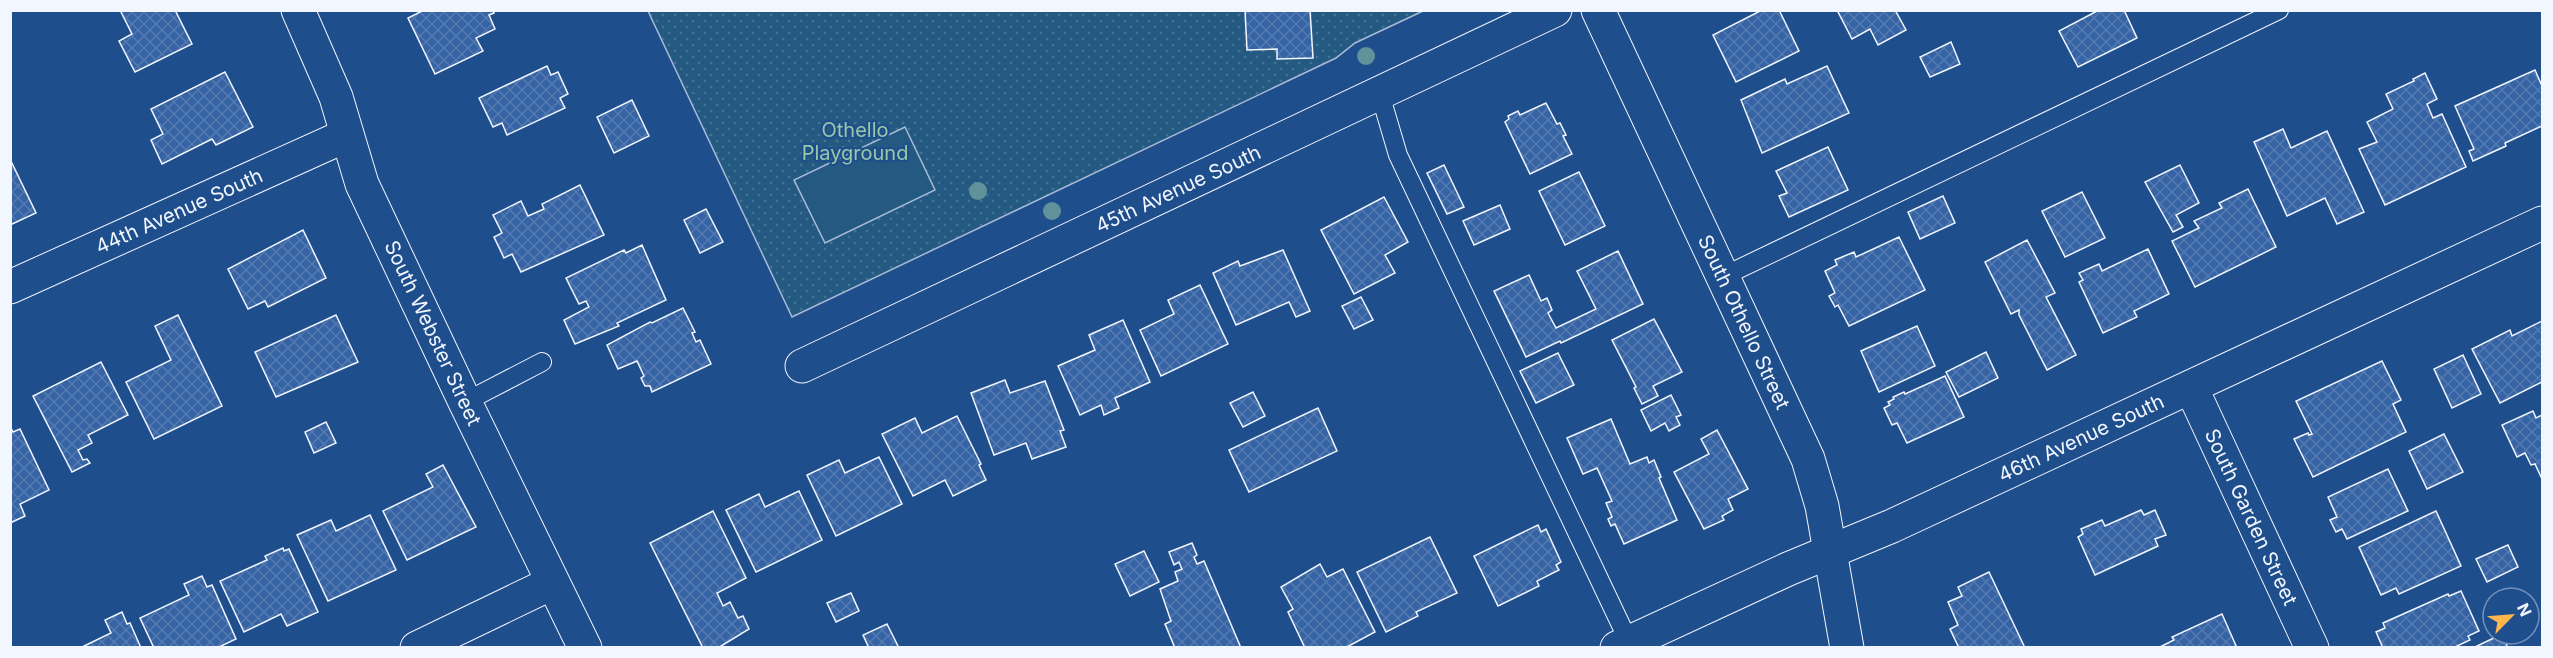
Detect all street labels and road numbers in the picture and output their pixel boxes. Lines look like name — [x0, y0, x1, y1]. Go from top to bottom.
street label: 45th Avenue South — [1091, 140, 1265, 238]
street label: 44th Avenue South — [92, 163, 266, 259]
street label: South Othello Street — [1693, 231, 1795, 413]
street label: South Webster Street — [380, 237, 487, 430]
street label: 46th Avenue South — [1994, 389, 2168, 487]
street label: South Garden Street — [2200, 425, 2303, 609]

